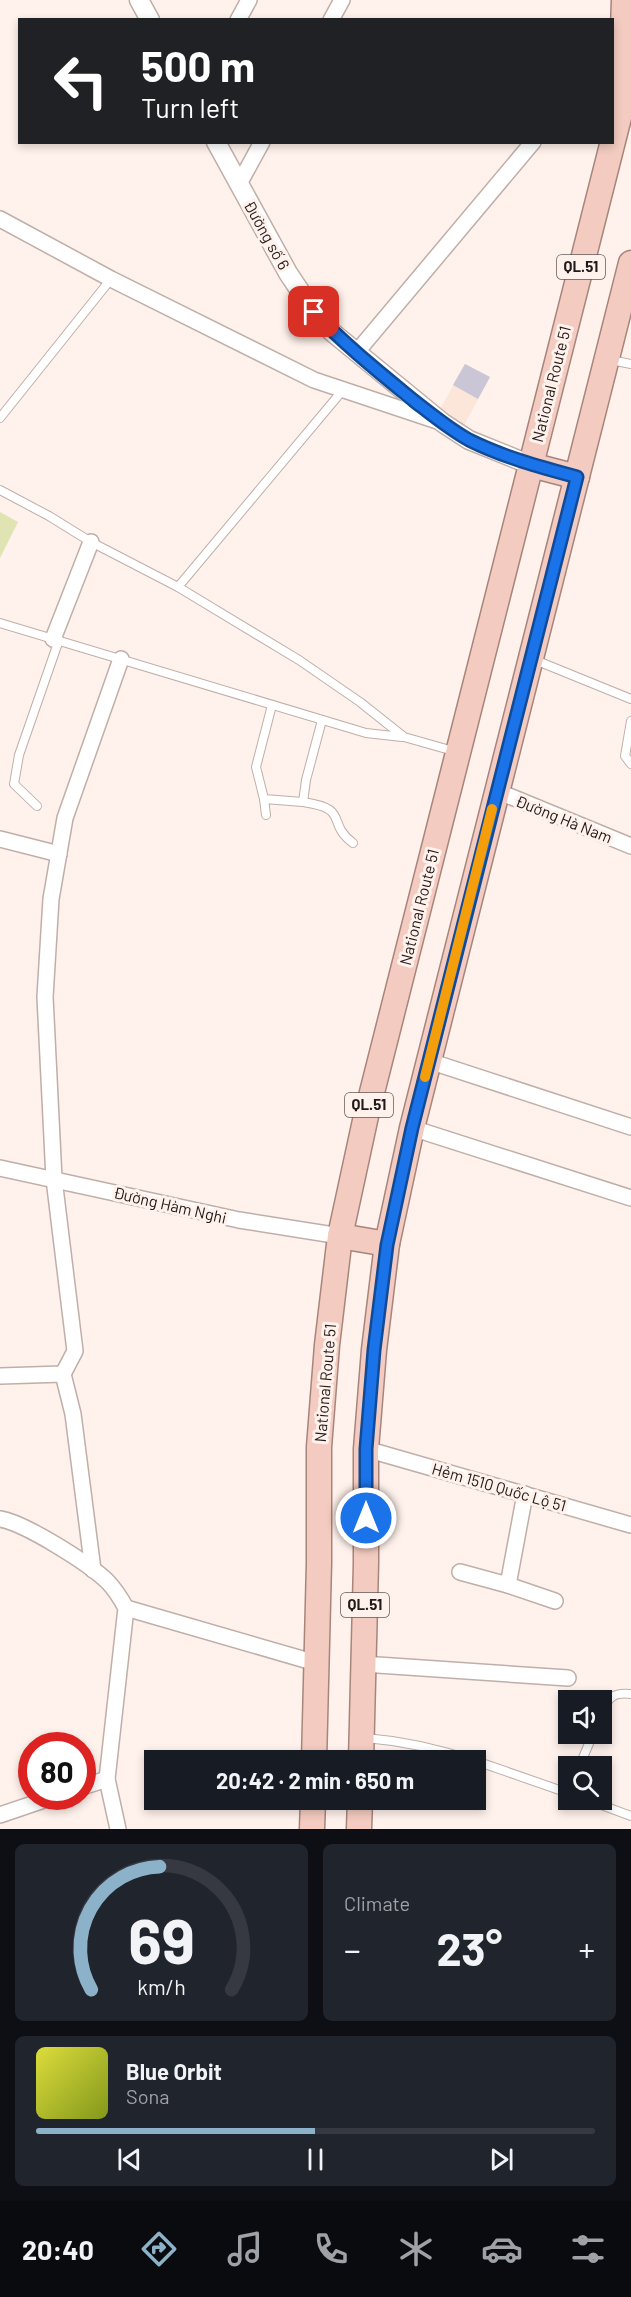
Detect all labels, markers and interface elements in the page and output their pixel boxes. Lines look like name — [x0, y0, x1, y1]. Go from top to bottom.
text: 500 m — [141, 40, 255, 90]
icon: left — [42, 42, 120, 120]
text: Turn left — [141, 91, 239, 123]
street label: Đường số 6 — [241, 197, 294, 273]
road number: QL.51 — [557, 255, 605, 279]
pin — [288, 286, 339, 337]
icon: arrive — [297, 295, 330, 328]
street label: National Route 51 — [527, 324, 574, 444]
street label: Đường Hà Nam — [513, 791, 615, 847]
street label: National Route 51 — [395, 847, 442, 967]
road number: QL.51 — [345, 1093, 393, 1117]
street label: Đường Hàm Nghi — [112, 1182, 228, 1227]
street label: National Route 51 — [310, 1323, 339, 1443]
street label: Hẻm 1510 Quốc Lộ 51 — [430, 1458, 568, 1515]
position arrow — [334, 1486, 398, 1550]
road number: QL.51 — [341, 1593, 389, 1617]
map controls — [558, 1690, 612, 1810]
button: sound — [558, 1690, 612, 1744]
speed limit sign: 80 — [18, 1732, 96, 1810]
button: search — [558, 1756, 612, 1810]
text: 20:42 · 2 min · 650 m — [216, 1767, 414, 1793]
text: Climate — [344, 1891, 410, 1915]
text: 69 — [128, 1902, 195, 1976]
text: 23° — [437, 1921, 502, 1975]
text: − — [344, 1929, 361, 1969]
text: + — [578, 1929, 595, 1969]
text: km/h — [137, 1974, 186, 1999]
text: Blue Orbit — [126, 2058, 222, 2084]
text: Sona — [126, 2084, 170, 2108]
icon: previous — [113, 2143, 146, 2176]
icon: pause — [299, 2143, 332, 2176]
icon: next — [485, 2143, 518, 2176]
icon: directions — [138, 2228, 180, 2270]
icon: music — [224, 2228, 266, 2270]
icon: phone — [310, 2228, 352, 2270]
icon: climate — [395, 2228, 437, 2270]
icon: car — [481, 2228, 523, 2270]
icon: filters — [567, 2228, 609, 2270]
text: 20:40 — [22, 2233, 94, 2265]

